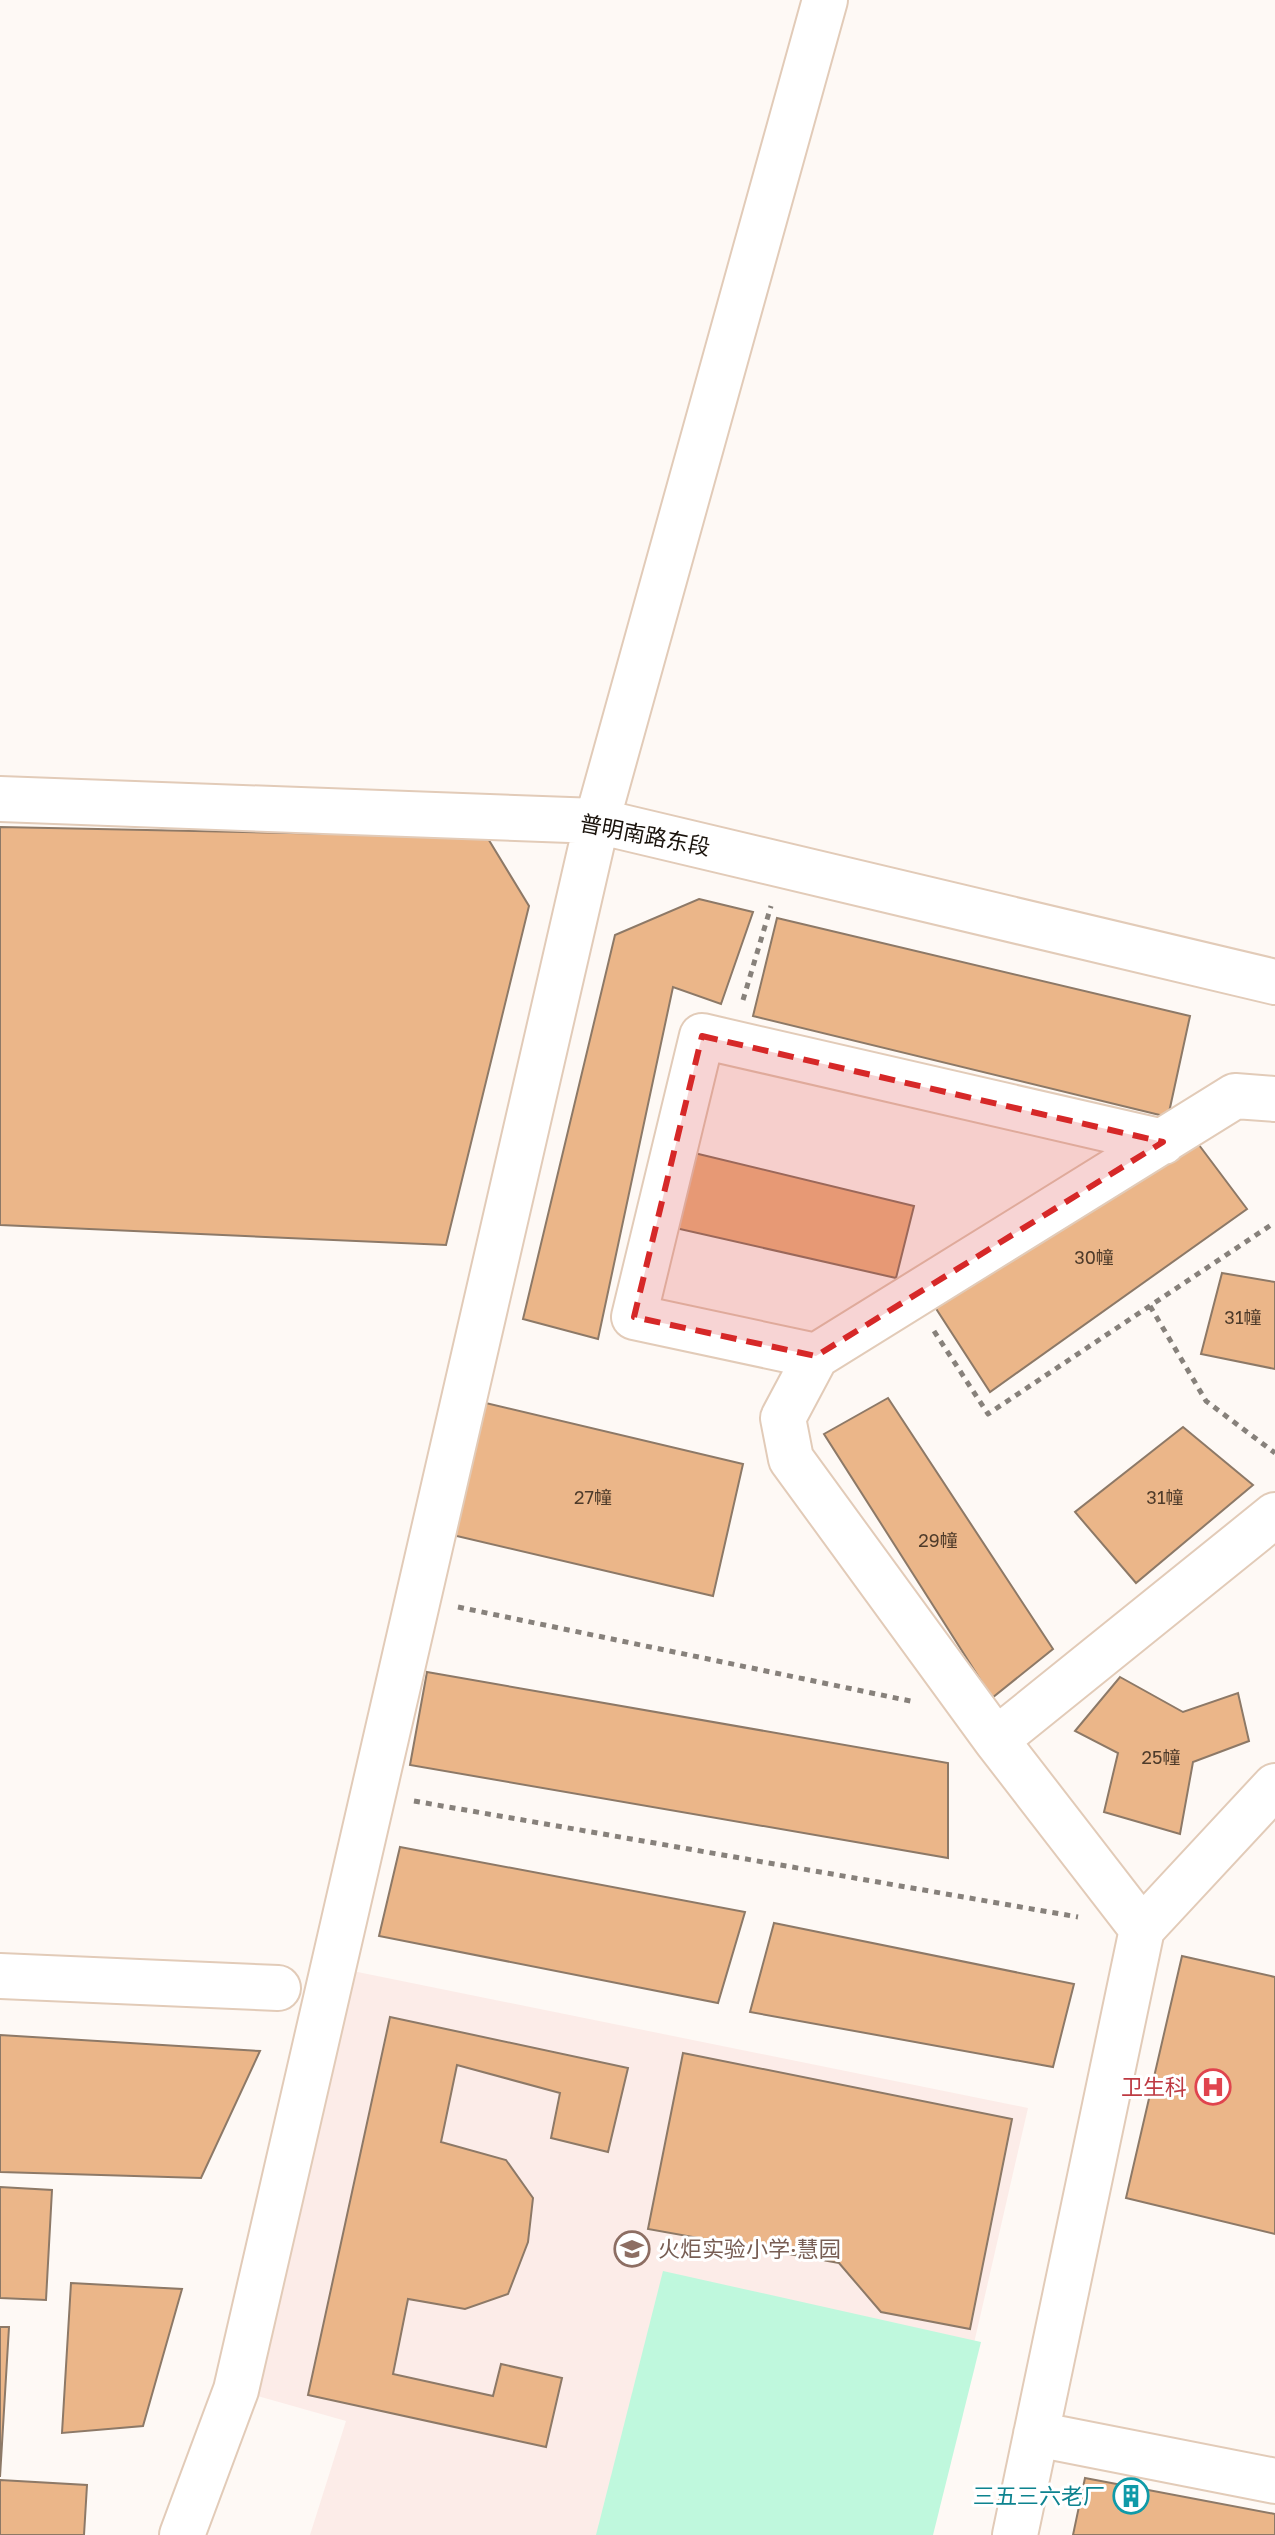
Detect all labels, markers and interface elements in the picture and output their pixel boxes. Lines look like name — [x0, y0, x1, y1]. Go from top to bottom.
street label: 普明南路东段 — [578, 809, 712, 860]
house number: 30幢 — [1074, 1246, 1114, 1268]
house number: 31幢 — [1224, 1306, 1262, 1328]
house number: 27幢 — [574, 1486, 612, 1508]
house number: 31幢 — [1146, 1486, 1184, 1508]
house number: 29幢 — [918, 1529, 958, 1551]
house number: 25幢 — [1142, 1746, 1180, 1768]
hospital icon: 卫生科 — [1194, 2068, 1232, 2106]
place label: 卫生科 — [1121, 2073, 1187, 2100]
school or university icon: 火炬实验小学·慧园 — [613, 2230, 651, 2268]
place label: 火炬实验小学·慧园 — [658, 2235, 841, 2262]
building icon: 三五三六老厂 — [1112, 2477, 1150, 2515]
place label: 三五三六老厂 — [973, 2482, 1105, 2509]

